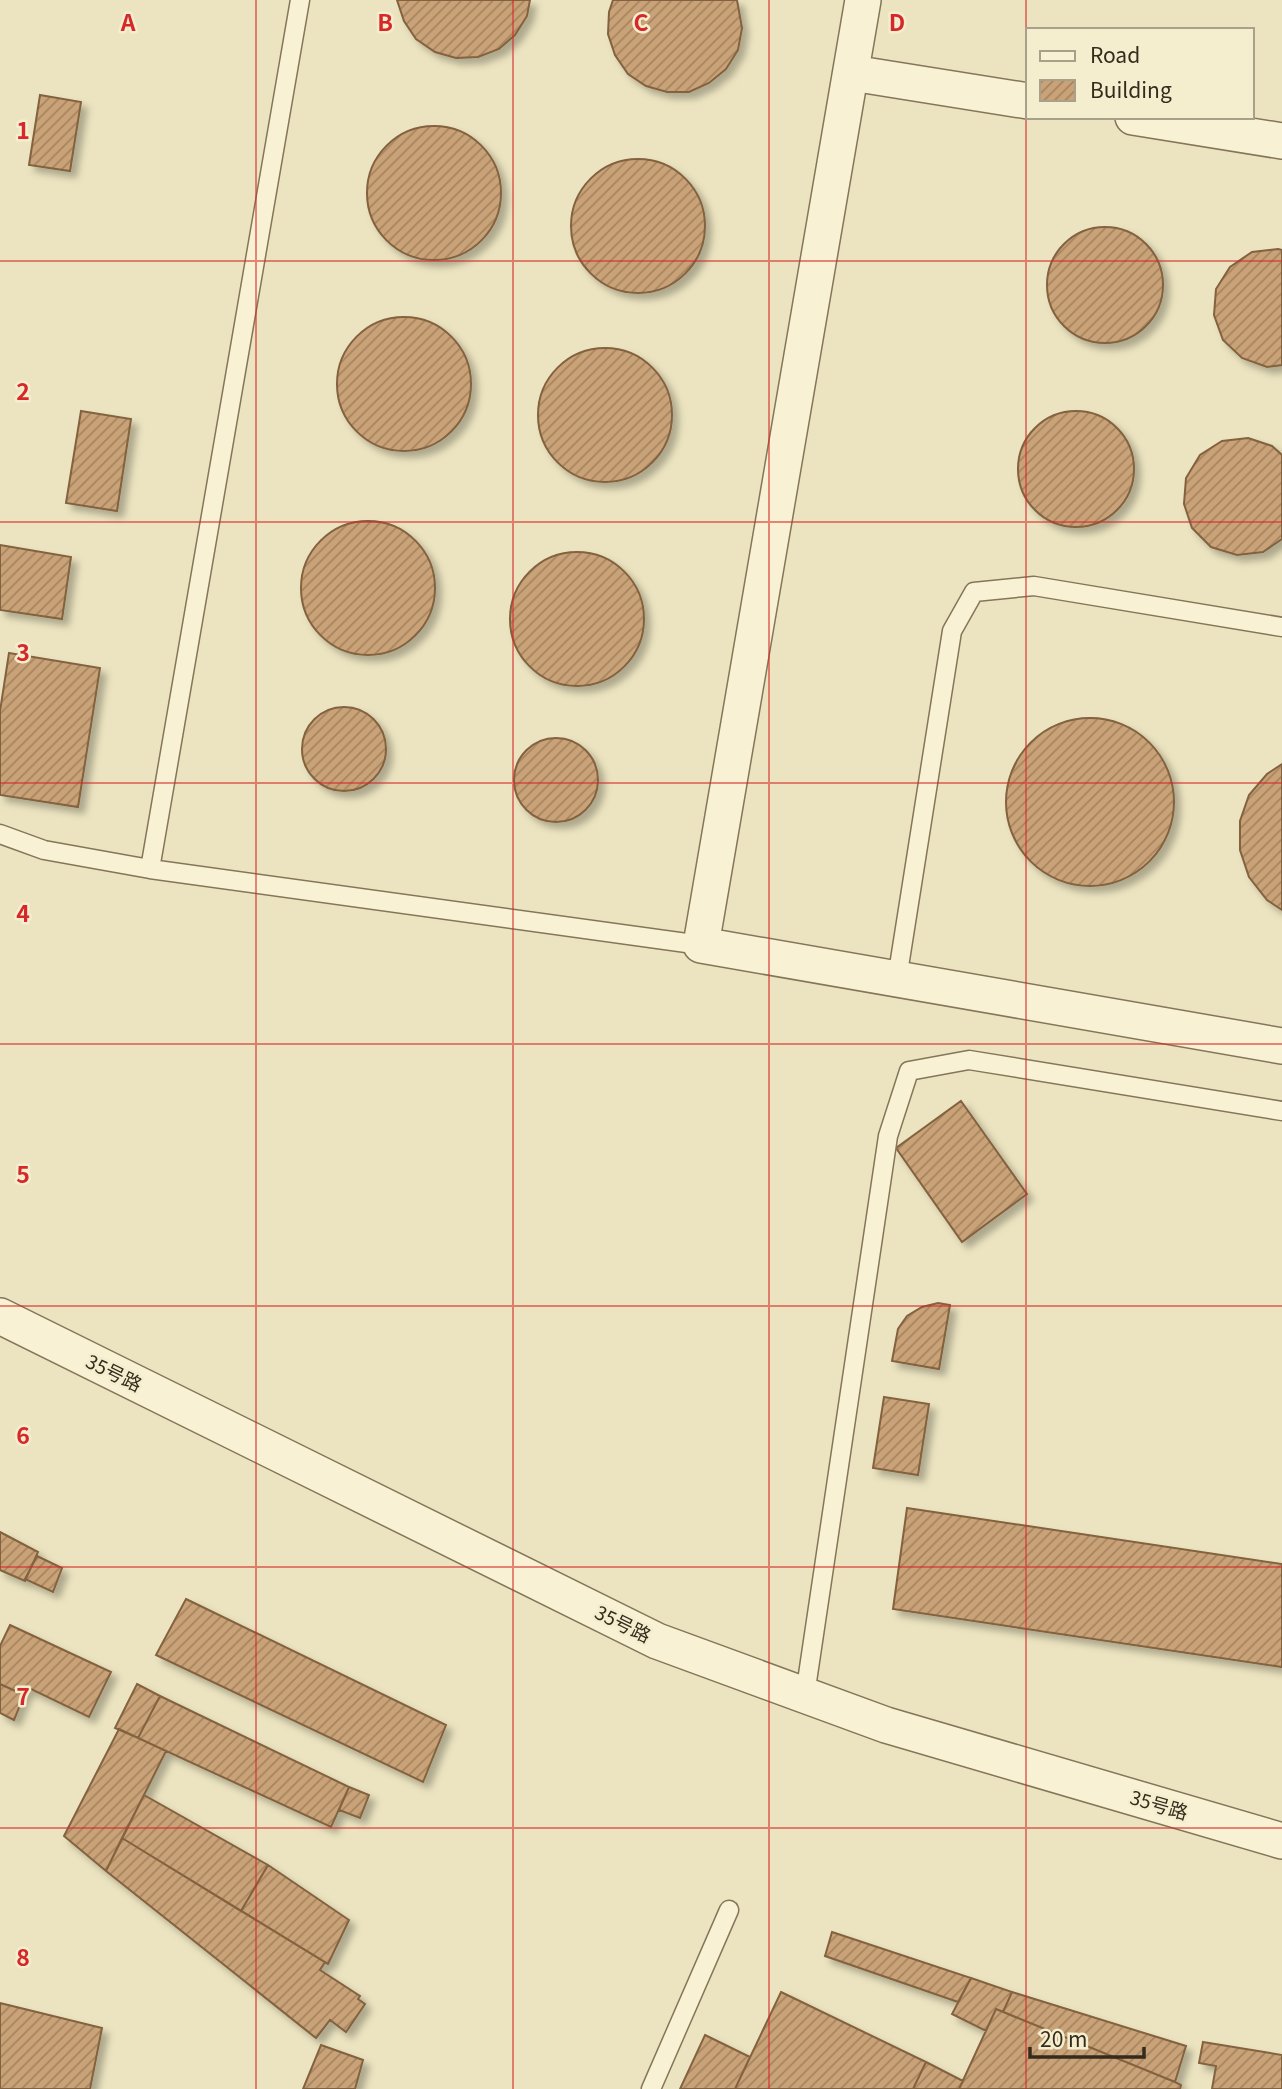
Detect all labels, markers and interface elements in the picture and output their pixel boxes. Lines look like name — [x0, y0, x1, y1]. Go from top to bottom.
text: A — [120, 4, 136, 38]
text: B — [377, 4, 393, 38]
text: C — [633, 4, 649, 38]
text: D — [889, 4, 905, 38]
legend — [1026, 28, 1254, 119]
text: Road — [1090, 39, 1140, 69]
text: Building — [1090, 74, 1172, 104]
text: 1 — [16, 112, 30, 146]
text: 2 — [16, 373, 30, 407]
text: 3 — [16, 634, 30, 668]
text: 4 — [16, 895, 30, 929]
text: 5 — [16, 1156, 30, 1190]
street label: 35号路 — [82, 1347, 147, 1397]
text: 6 — [16, 1417, 30, 1451]
street label: 35号路 — [591, 1598, 656, 1648]
text: 7 — [16, 1678, 30, 1712]
street label: 35号路 — [1127, 1782, 1192, 1825]
text: 8 — [16, 1939, 30, 1973]
scale bar — [1030, 2016, 1144, 2060]
text: 20 m — [1040, 2023, 1087, 2053]

